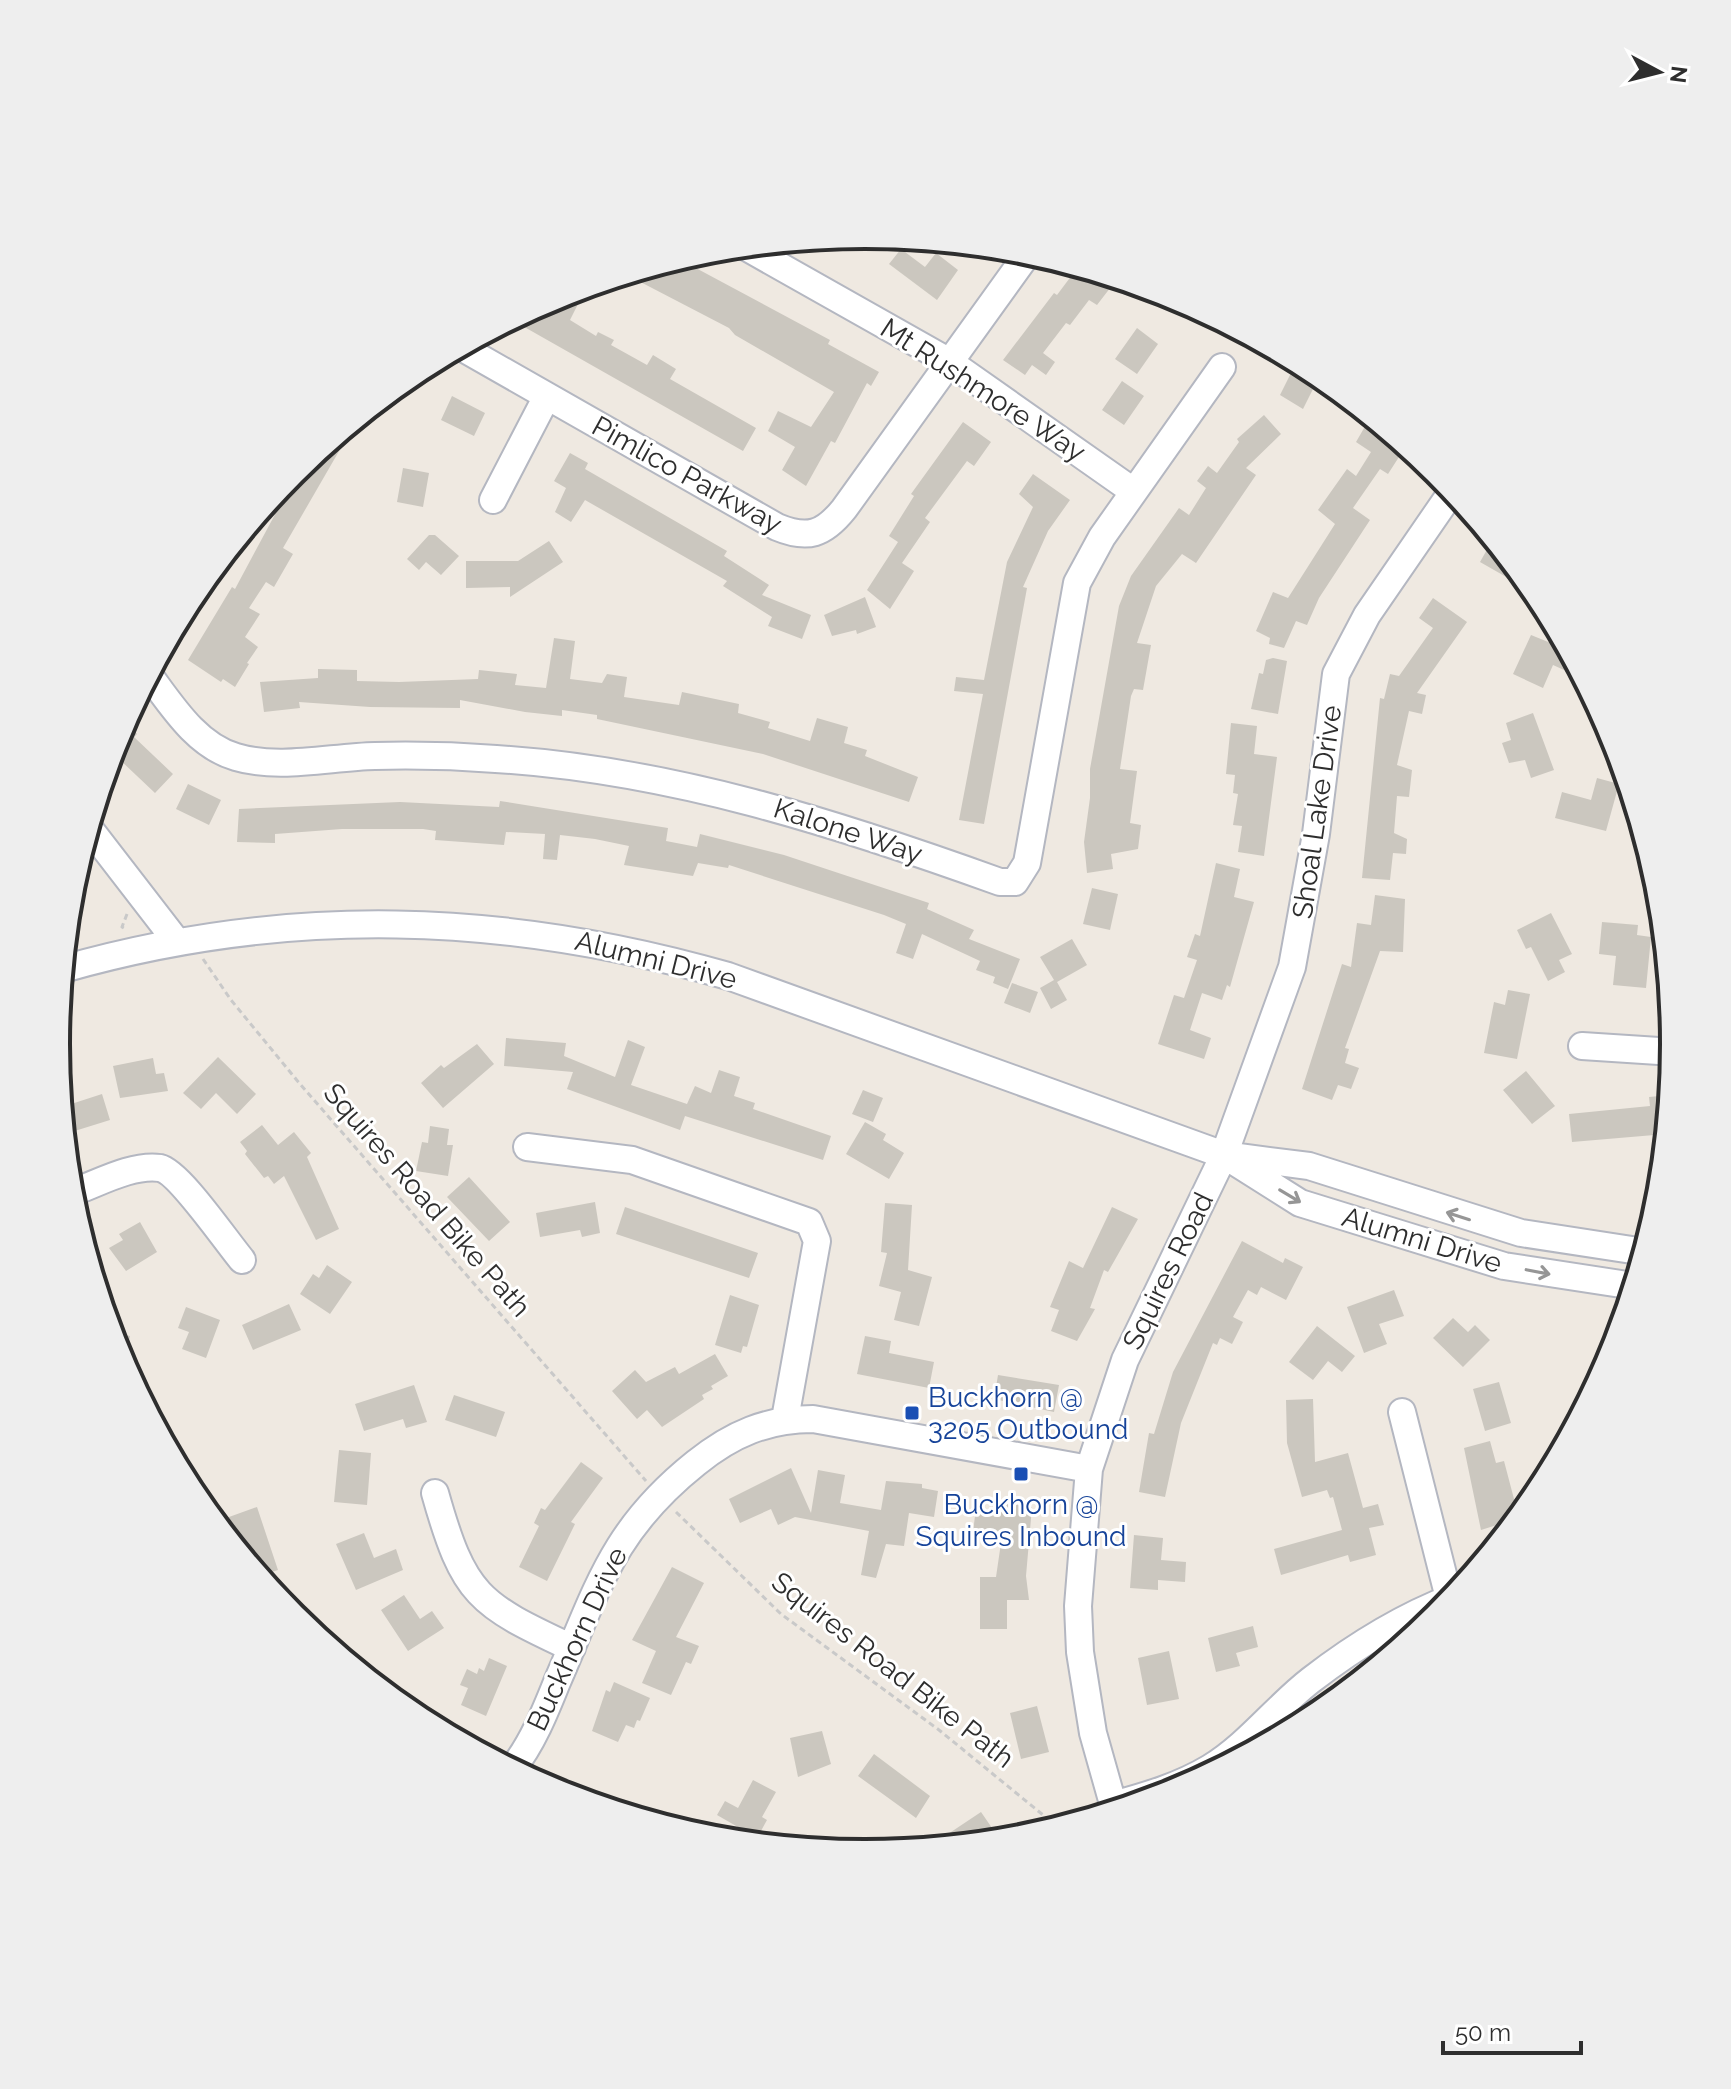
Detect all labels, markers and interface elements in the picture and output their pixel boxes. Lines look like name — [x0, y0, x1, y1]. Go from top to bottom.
north arrow — [1619, 32, 1699, 112]
text: N — [1665, 65, 1693, 84]
street label: Mt Rushmore Way — [874, 311, 1092, 469]
street label: Pimlico Parkway — [586, 409, 788, 541]
street label: Shoal Lake Drive — [1286, 703, 1348, 921]
street label: Kalone Way — [770, 791, 926, 871]
street label: Alumni Drive — [572, 924, 740, 996]
street label: Squires Road Bike Path — [317, 1077, 537, 1323]
street label: Squires Road — [1116, 1187, 1220, 1355]
one-way arrow — [1278, 1188, 1301, 1204]
street label: Alumni Drive — [1338, 1200, 1506, 1280]
one-way arrow — [1446, 1207, 1471, 1222]
one-way arrow — [1525, 1266, 1550, 1281]
place label: Buckhorn @ 3205 Outbound — [928, 1381, 1128, 1446]
marker: Buckhorn @ 3205 Outbound — [903, 1404, 921, 1422]
marker: Buckhorn @ Squires Inbound — [1012, 1465, 1030, 1483]
place label: Buckhorn @ Squires Inbound — [915, 1488, 1127, 1553]
street label: Buckhorn Drive — [520, 1542, 634, 1736]
street label: Squires Road Bike Path — [765, 1565, 1021, 1775]
scale bar — [1443, 2005, 1581, 2055]
text: 50 m — [1455, 2018, 1511, 2047]

